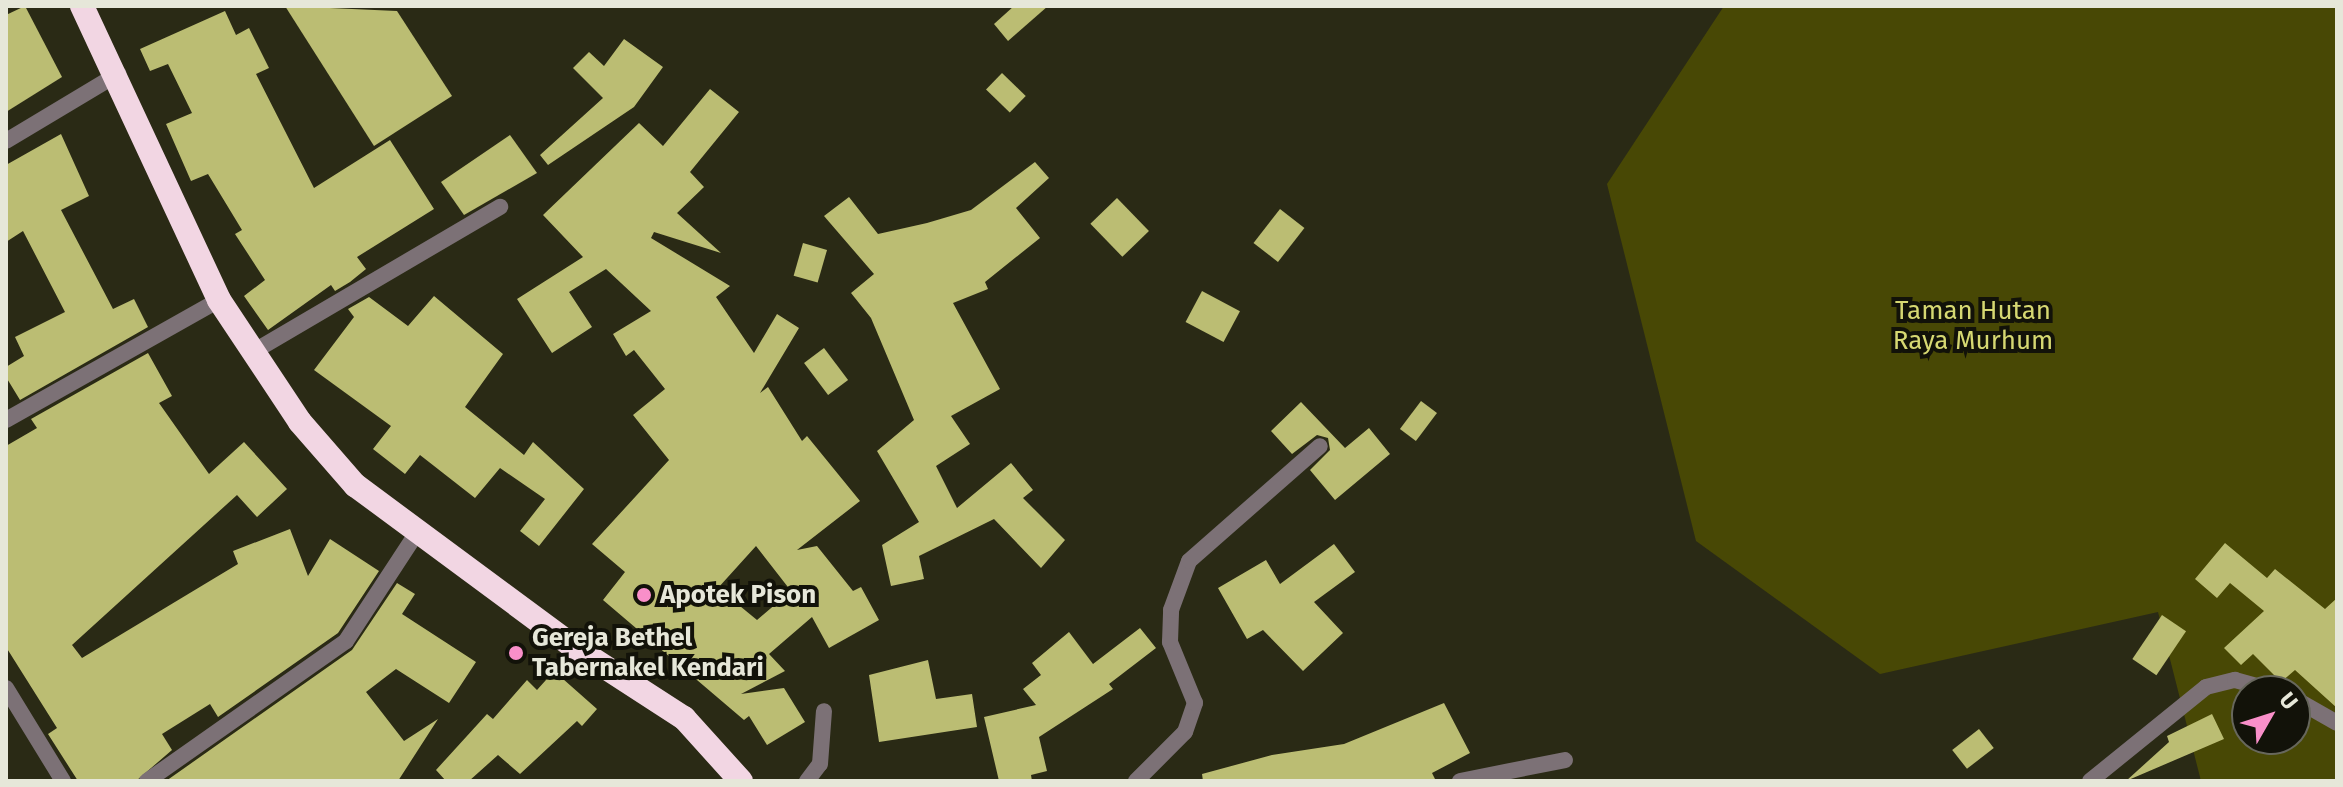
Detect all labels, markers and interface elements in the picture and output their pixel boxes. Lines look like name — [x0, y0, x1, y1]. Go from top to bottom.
park label: Taman Hutan Raya Murhum — [1893, 295, 2053, 356]
place label: Apotek Pison — [660, 579, 816, 611]
marker: Apotek Pison — [635, 586, 653, 604]
place label: Gereja Bethel Tabernakel Kendari — [532, 622, 764, 684]
marker: Gereja Bethel Tabernakel Kendari — [507, 644, 525, 662]
north arrow — [2231, 675, 2311, 755]
text: U — [2273, 687, 2303, 715]

